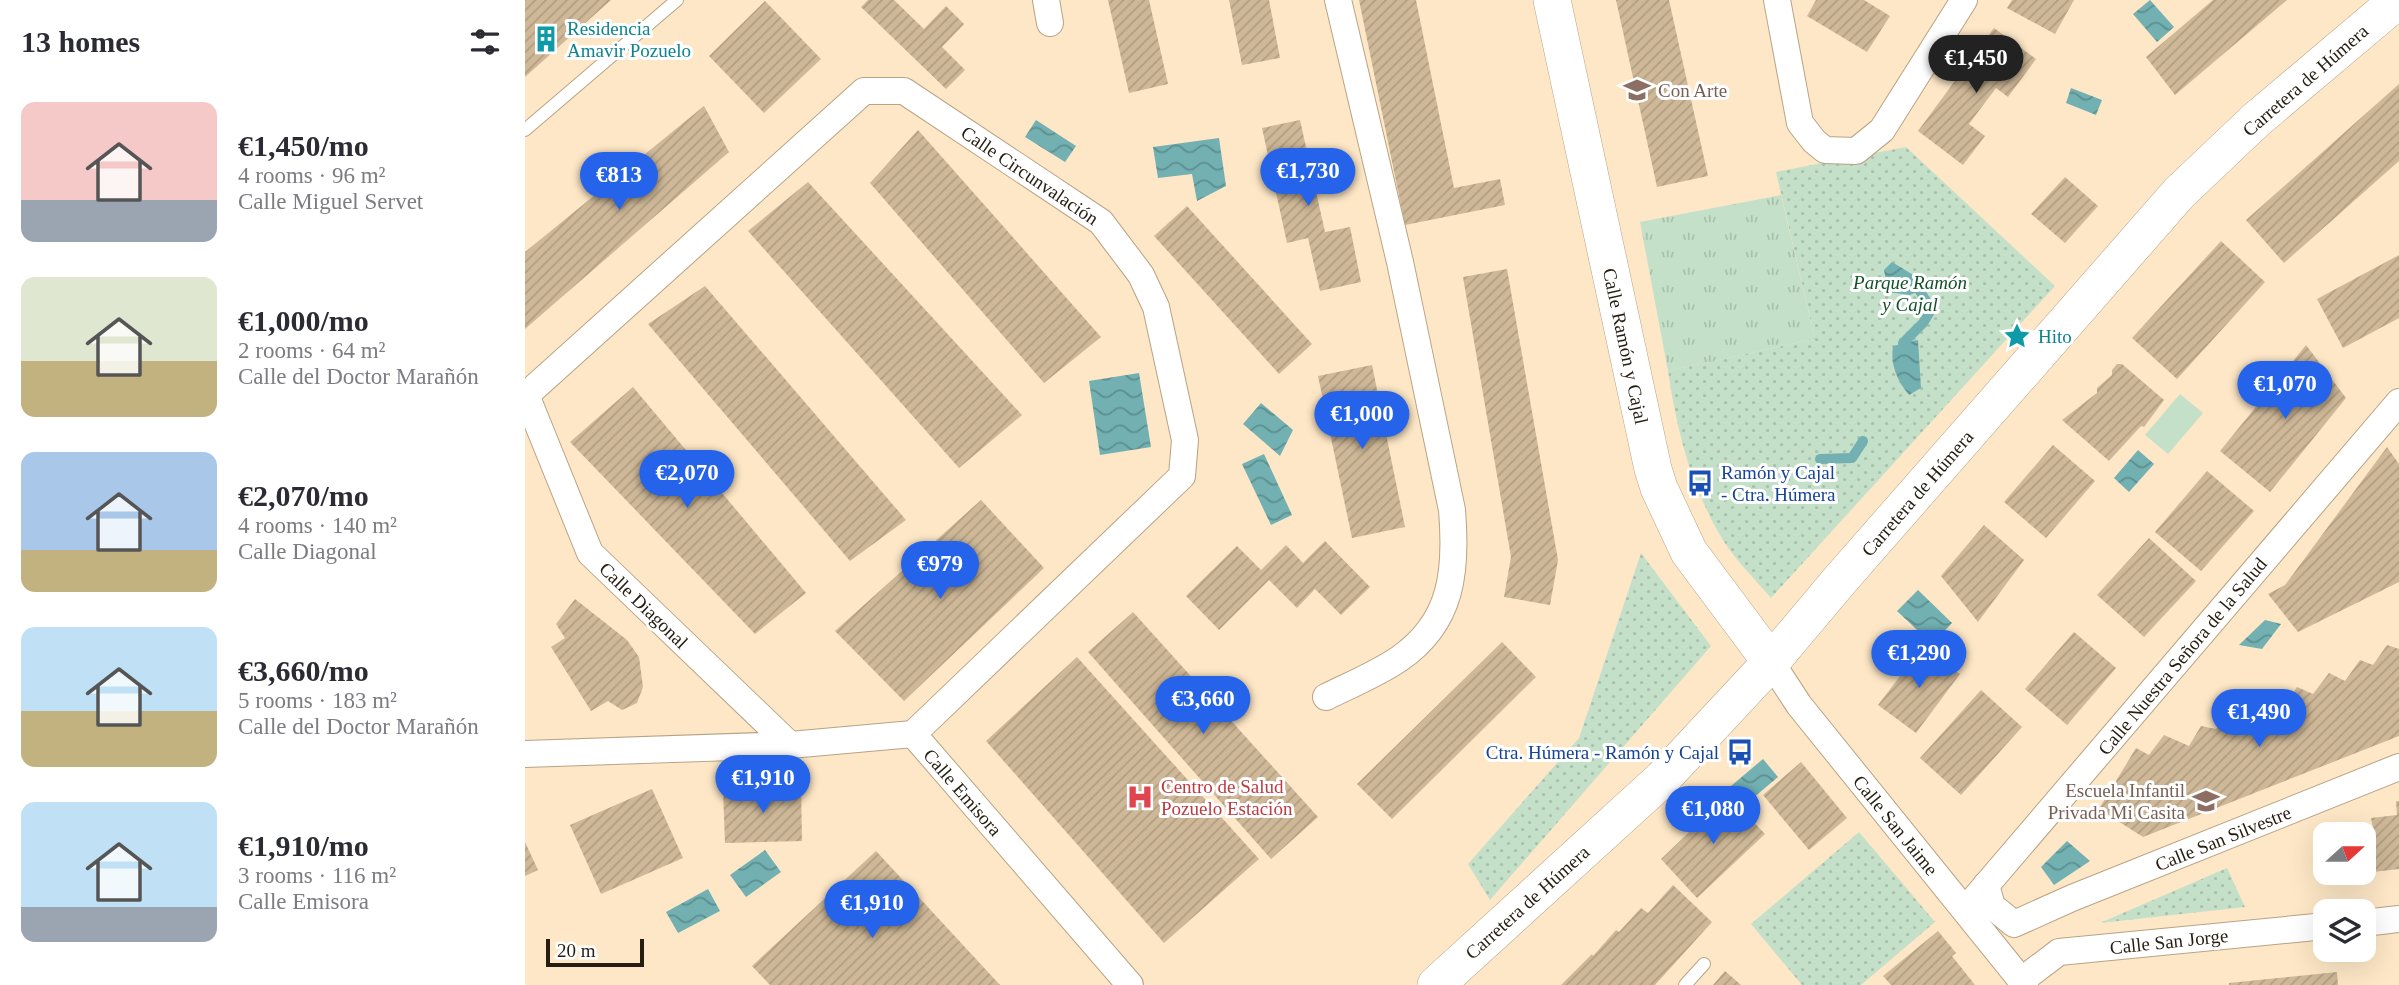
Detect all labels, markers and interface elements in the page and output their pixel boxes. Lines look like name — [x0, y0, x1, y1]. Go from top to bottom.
place label: Residencia Amavir Pozuelo — [567, 18, 691, 61]
street label: Carretera de Húmera — [2238, 20, 2373, 141]
icon: filters — [466, 23, 504, 61]
building icon: Residencia Amavir Pozuelo — [531, 24, 561, 54]
text: 13 homes — [21, 25, 140, 58]
pin: €1,450 — [1919, 36, 2033, 95]
text: €1,450 — [1944, 45, 2008, 70]
school or university icon: Con Arte — [1622, 75, 1652, 105]
place label: Con Arte — [1658, 80, 1727, 101]
street label: Calle Circunvalación — [957, 122, 1103, 229]
text: €1,450/mo — [238, 129, 369, 162]
icon: home — [77, 130, 161, 214]
pin: €1,730 — [1251, 148, 1365, 208]
pin: €813 — [578, 152, 660, 212]
text: €1,730 — [1276, 158, 1340, 183]
text: €813 — [596, 162, 642, 187]
text: 4 rooms · 96 m² — [238, 163, 385, 188]
text: Calle Miguel Servet — [238, 189, 423, 214]
street label: Calle Ramón y Cajal — [1599, 266, 1652, 426]
park label: Parque Ramón y Cajal — [1852, 272, 1967, 315]
text: €1,000/mo — [238, 304, 369, 337]
icon: home — [77, 305, 161, 389]
place icon: Hito — [2002, 321, 2032, 351]
place label: Hito — [2038, 326, 2072, 347]
text: 2 rooms · 64 m² — [238, 338, 385, 363]
pin: €1,070 — [2228, 362, 2342, 421]
text: Calle del Doctor Marañón — [238, 364, 479, 389]
text: €1,070 — [2253, 371, 2317, 396]
pin: €1,000 — [1305, 392, 1419, 451]
text: €1,000 — [1330, 401, 1394, 426]
street label: Carretera de Húmera — [1857, 426, 1978, 560]
pin: €2,070 — [630, 450, 744, 510]
text: €2,070 — [655, 460, 719, 485]
place label: Ramón y Cajal - Ctra. Húmera — [1721, 462, 1836, 505]
bus stop icon: Ramón y Cajal - Ctra. Húmera — [1685, 468, 1715, 498]
text: €2,070/mo — [238, 479, 369, 512]
icon: home — [77, 480, 161, 564]
text: 4 rooms · 140 m² — [238, 513, 397, 538]
text: Calle Diagonal — [238, 539, 377, 564]
pin: €979 — [899, 542, 981, 601]
text: €979 — [917, 551, 963, 576]
street label: Calle Nuestra Señora de la Salud — [2094, 553, 2271, 759]
street label: Calle Diagonal — [595, 558, 692, 653]
pin: €1,290 — [1862, 630, 1976, 690]
text: €1,290 — [1887, 640, 1951, 665]
text: €3,660/mo — [238, 654, 369, 687]
icon: home — [77, 655, 161, 739]
pin: €3,660 — [1146, 676, 1260, 736]
text: €3,660 — [1171, 686, 1235, 711]
text: 5 rooms · 183 m² — [238, 688, 397, 713]
pin: €1,490 — [2202, 690, 2316, 749]
text: €1,490 — [2227, 699, 2291, 724]
text: Calle del Doctor Marañón — [238, 714, 479, 739]
bus stop icon: Ctra. Húmera - Ramón y Cajal — [1725, 737, 1755, 767]
place label: Ctra. Húmera - Ramón y Cajal — [1486, 742, 1719, 763]
street label: Calle Emisora — [919, 745, 1006, 840]
pin: €1,910 — [706, 756, 820, 815]
text: €1,910 — [731, 765, 795, 790]
street label: Calle San Jaime — [1849, 771, 1942, 879]
place label: Centro de Salud Pozuelo Estación — [1161, 776, 1293, 819]
place label: Escuela Infantil Privada Mi Casita — [2048, 780, 2186, 823]
hospital icon: Centro de Salud Pozuelo Estación — [1125, 782, 1155, 812]
pin: €1,080 — [1656, 786, 1770, 846]
school or university icon: Escuela Infantil Privada Mi Casita — [2191, 786, 2221, 816]
text: €1,080 — [1681, 796, 1745, 821]
street label: Calle San Silvestre — [2152, 802, 2294, 875]
north arrow — [2313, 822, 2377, 886]
map controls — [2313, 822, 2376, 962]
text: €1,910/mo — [238, 829, 369, 862]
icon: home — [77, 830, 161, 914]
street label: Carretera de Húmera — [1461, 841, 1594, 963]
text: 3 rooms · 116 m² — [238, 863, 396, 888]
pin: €1,910 — [815, 880, 929, 940]
text: Calle Emisora — [238, 889, 369, 914]
text: €1,910 — [840, 890, 904, 915]
button: layers — [2313, 899, 2376, 962]
street label: Calle San Jorge — [2109, 925, 2229, 958]
scale bar — [546, 936, 644, 968]
text: 20 m — [557, 940, 596, 961]

